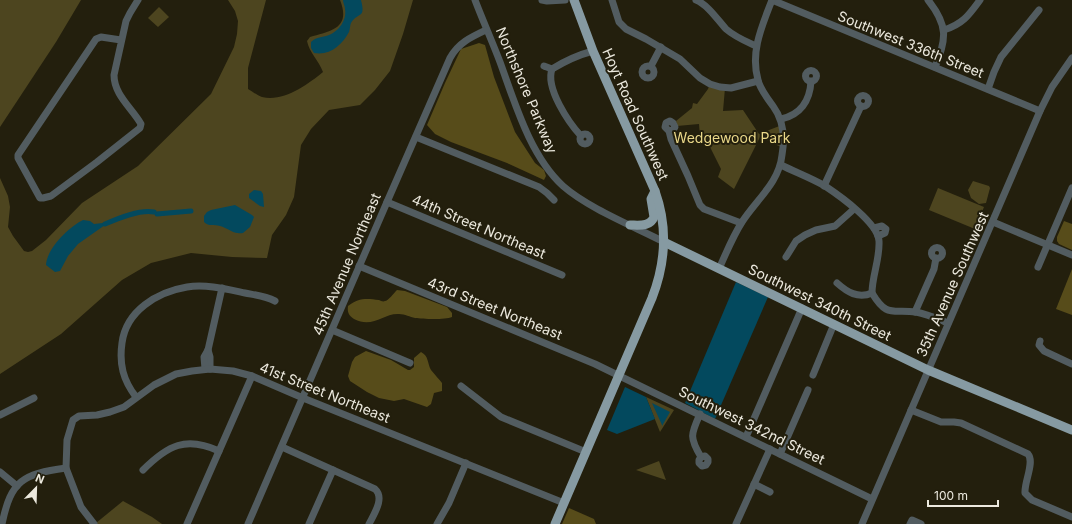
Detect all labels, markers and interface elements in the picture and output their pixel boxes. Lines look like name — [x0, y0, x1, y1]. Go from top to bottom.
street label: Southwest 336th Street — [835, 7, 987, 81]
street label: Northshore Parkway — [493, 24, 561, 156]
street label: Hoyt Road Southwest — [599, 45, 673, 183]
park label: Wedgewood Park — [674, 129, 791, 146]
street label: 45th Avenue Northeast — [308, 190, 384, 338]
street label: 44th Street Northeast — [410, 190, 549, 262]
street label: 35th Avenue Southwest — [912, 208, 992, 359]
street label: Southwest 340th Street — [746, 260, 895, 344]
street label: 43rd Street Northeast — [425, 273, 565, 343]
street label: 41st Street Northeast — [257, 358, 393, 426]
street label: Southwest 342nd Street — [676, 382, 828, 468]
north arrow — [16, 468, 56, 508]
text: N — [33, 471, 47, 487]
scale bar — [928, 482, 998, 508]
text: 100 m — [934, 488, 968, 503]

